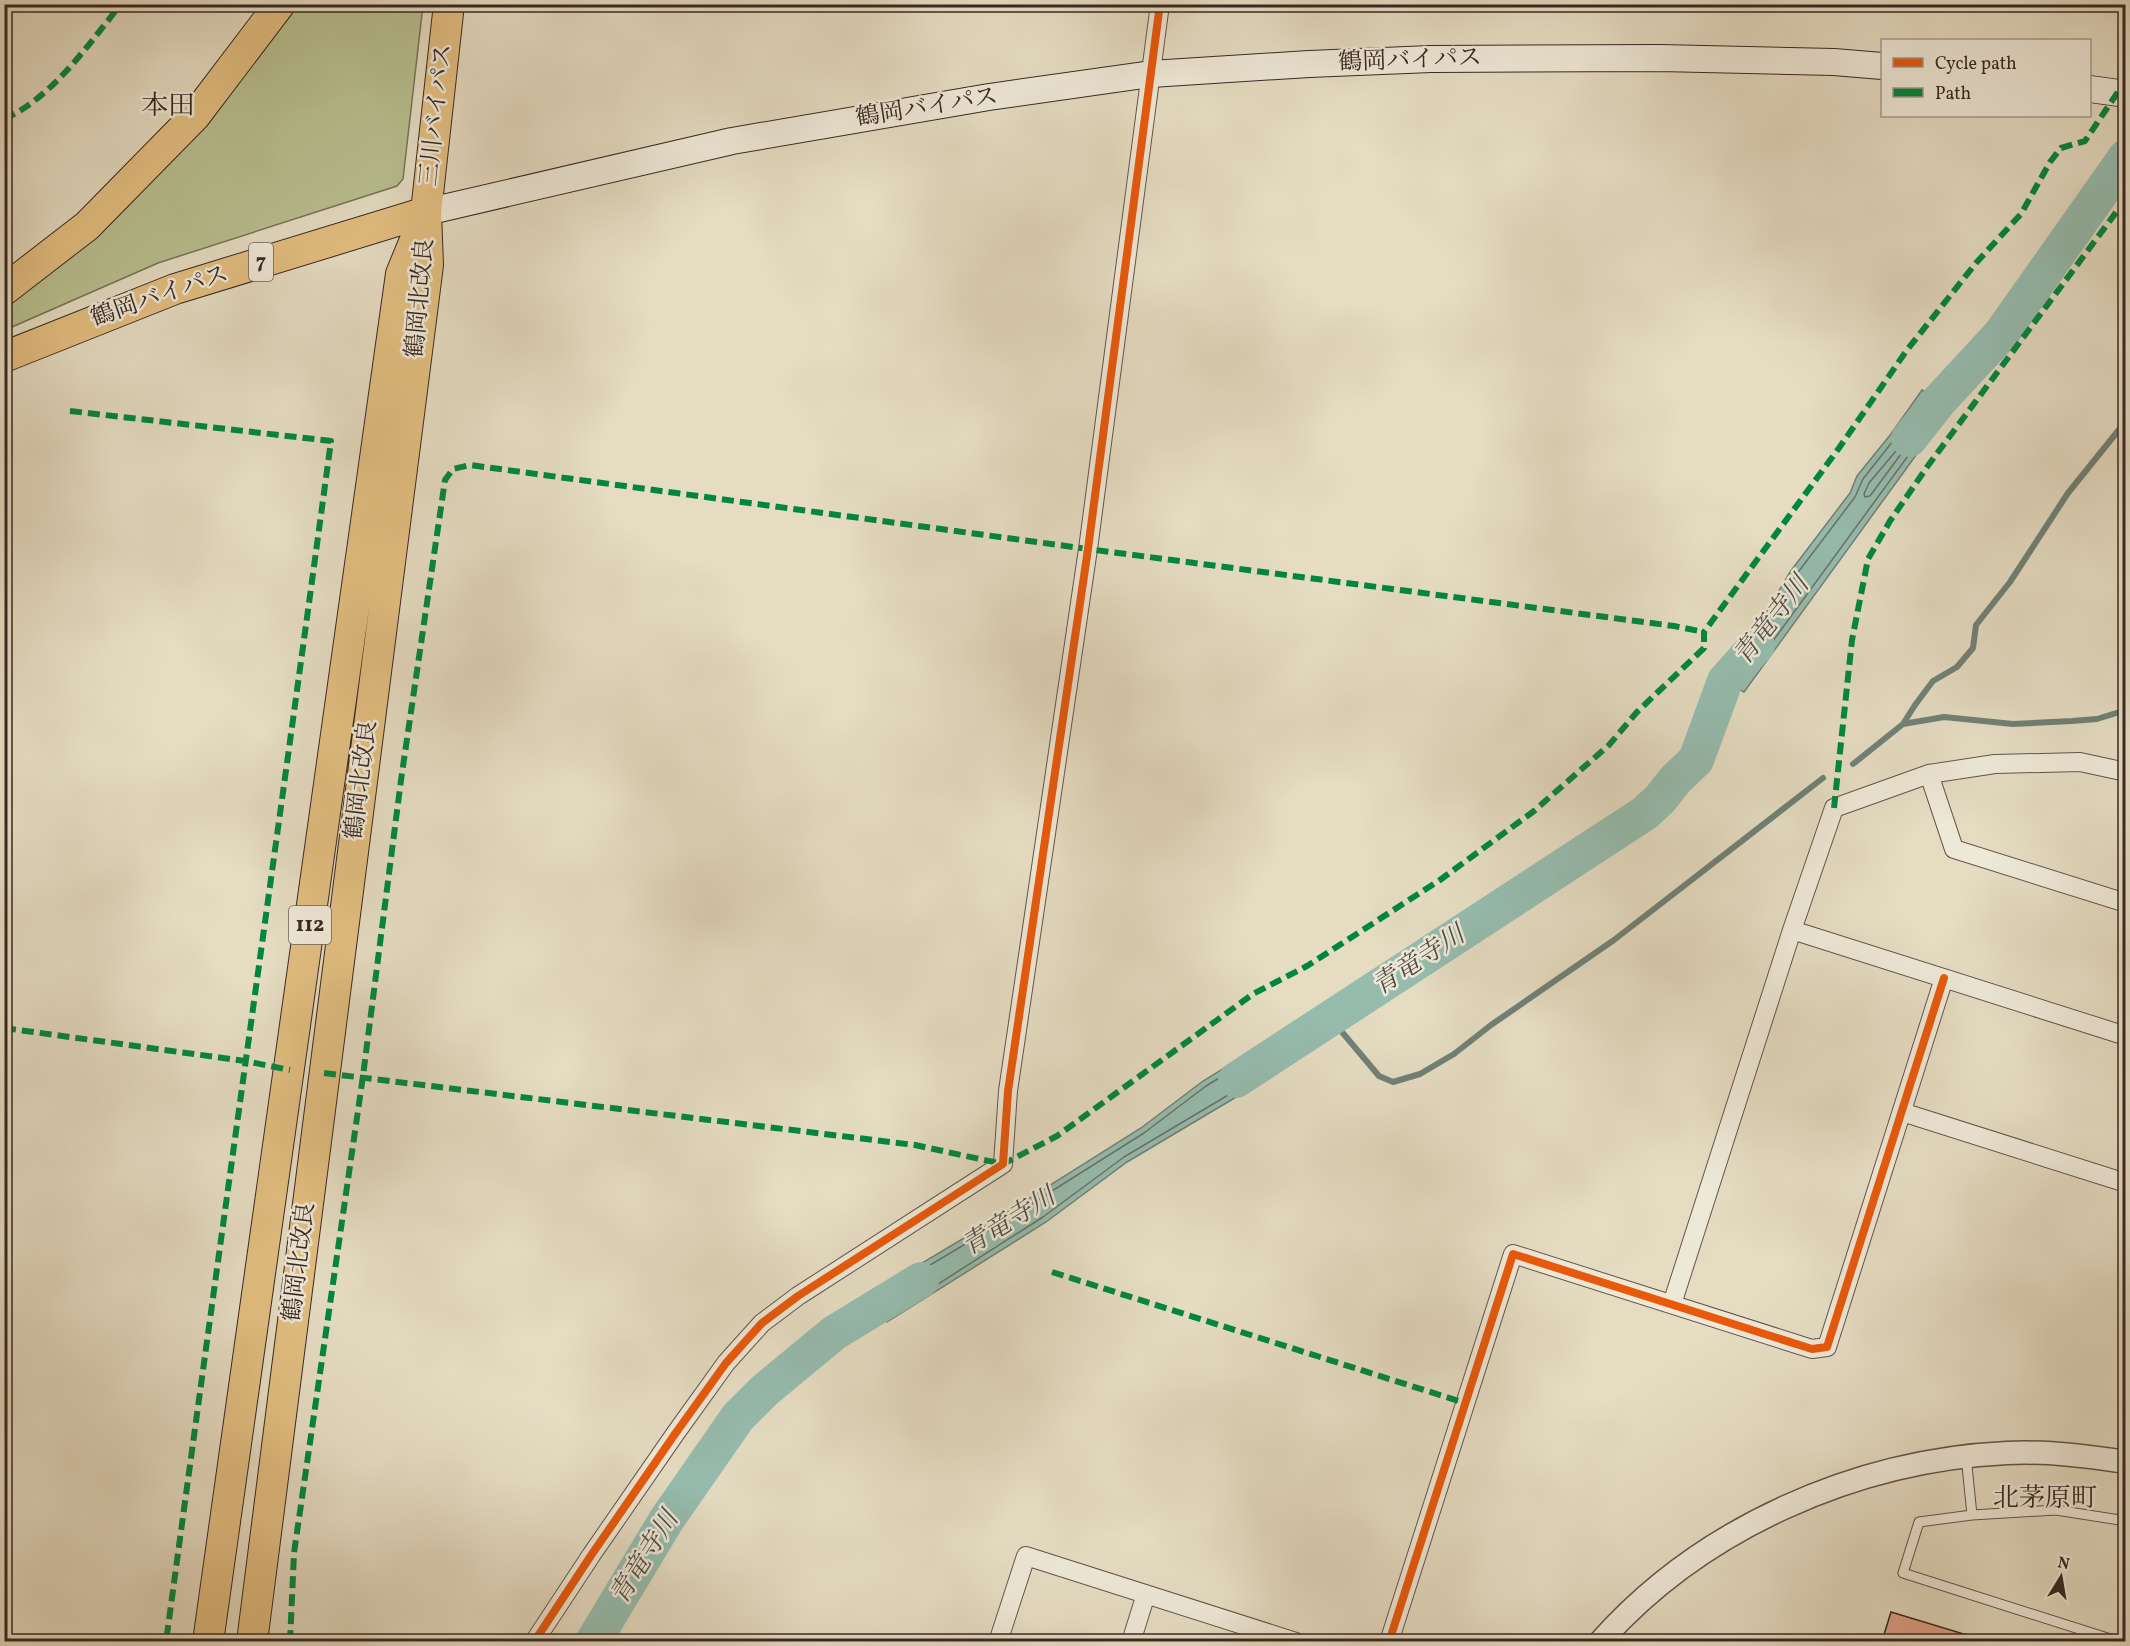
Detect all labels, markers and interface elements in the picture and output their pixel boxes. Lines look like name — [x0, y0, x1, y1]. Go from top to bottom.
legend — [1881, 39, 2091, 117]
street label: 三川バイパス — [413, 42, 461, 188]
street label: 鶴岡バイパス — [1338, 42, 1482, 80]
text: Cycle path — [1935, 52, 2017, 77]
street label: 鶴岡バイパス — [853, 80, 1001, 136]
text: Path — [1935, 82, 1971, 107]
district label: 本田 — [141, 88, 195, 126]
street label: 鶴岡北改良 — [399, 237, 443, 359]
road number: 7 — [249, 243, 273, 281]
street label: 鶴岡バイパス — [87, 258, 233, 336]
water label: 青竜寺川 — [1726, 567, 1820, 673]
street label: 鶴岡北改良 — [338, 718, 386, 842]
road number: 112 — [289, 906, 331, 944]
water label: 青竜寺川 — [1366, 916, 1475, 1004]
water label: 青竜寺川 — [955, 1178, 1065, 1265]
street label: 鶴岡北改良 — [276, 1200, 324, 1324]
district label: 北茅原町 — [1993, 1481, 2097, 1517]
water label: 青竜寺川 — [602, 1502, 689, 1612]
north arrow — [2031, 1547, 2091, 1607]
text: N — [2056, 1552, 2072, 1576]

